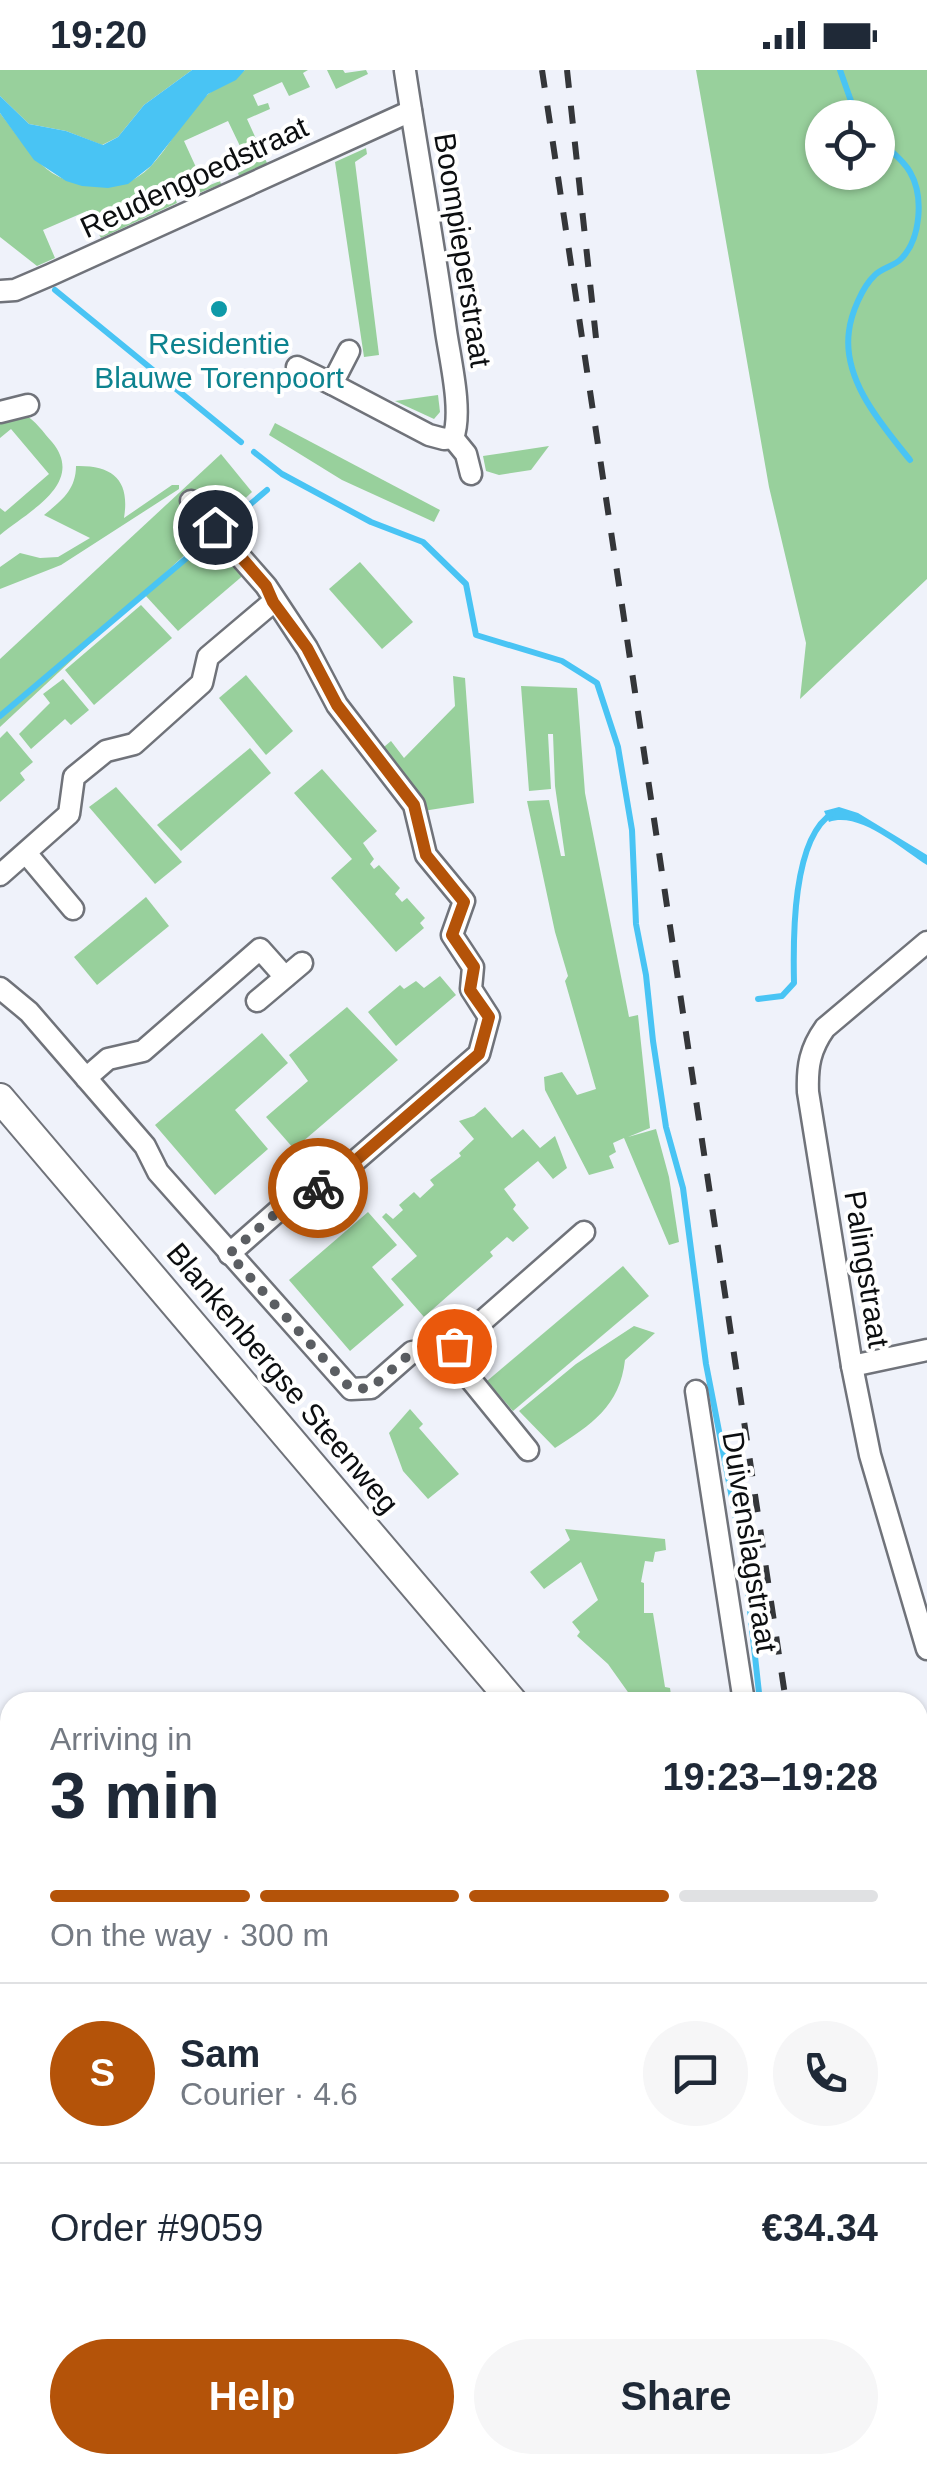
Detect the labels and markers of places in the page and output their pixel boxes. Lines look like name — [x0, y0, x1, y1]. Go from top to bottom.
marker: Residentie Blauwe Torenpoort — [208, 298, 230, 320]
place label: Residentie Blauwe Torenpoort — [94, 327, 344, 394]
pin — [173, 485, 258, 570]
pin — [412, 1304, 497, 1389]

